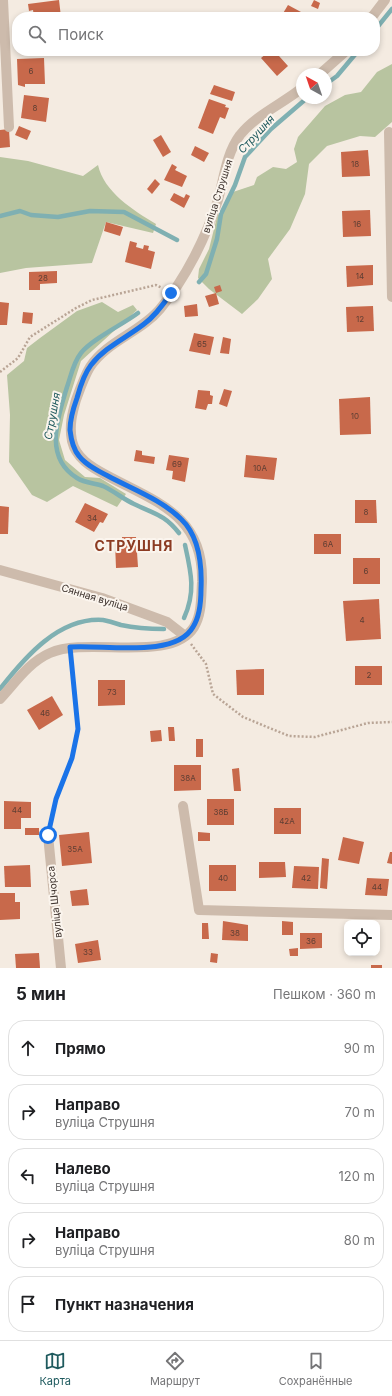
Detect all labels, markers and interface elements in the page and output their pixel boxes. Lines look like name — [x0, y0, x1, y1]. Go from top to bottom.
search box — [12, 12, 380, 56]
icon: search — [26, 23, 48, 45]
text: Поиск — [58, 25, 104, 44]
house number: 6 — [29, 66, 34, 76]
north arrow — [296, 68, 332, 104]
house number: 8 — [33, 103, 38, 113]
water label: Струшня — [235, 112, 277, 156]
street label: вуліца Струшня — [199, 158, 235, 234]
house number: 18 — [351, 159, 359, 169]
house number: 16 — [353, 219, 361, 229]
house number: 14 — [356, 271, 364, 281]
house number: 28 — [38, 273, 48, 283]
route end — [162, 284, 180, 302]
house number: 12 — [356, 314, 364, 324]
house number: 65 — [197, 339, 207, 349]
water label: Струшня — [41, 391, 63, 441]
house number: 10 — [351, 411, 359, 421]
house number: 69 — [172, 459, 182, 469]
house number: 10А — [253, 463, 267, 473]
house number: 8 — [364, 507, 369, 517]
house number: 34 — [87, 513, 97, 523]
district label: СТРУШНЯ — [95, 537, 174, 554]
house number: 6А — [323, 539, 334, 549]
house number: 6 — [364, 566, 369, 576]
street label: Сянная вуліца — [60, 581, 130, 613]
house number: 4 — [359, 615, 365, 625]
house number: 2 — [367, 670, 372, 680]
house number: 73 — [107, 687, 117, 697]
house number: 46 — [40, 708, 50, 718]
house number: 38А — [180, 773, 196, 783]
house number: 44 — [12, 805, 22, 815]
house number: 38Б — [213, 807, 229, 817]
house number: 42А — [279, 816, 295, 826]
route start — [39, 826, 57, 844]
house number: 35А — [67, 844, 83, 854]
street label: вуліца Шчорса — [44, 865, 64, 939]
house number: 40 — [218, 873, 228, 883]
house number: 42 — [301, 873, 311, 883]
house number: 44 — [372, 882, 382, 892]
map controls — [344, 920, 380, 956]
button: locate — [344, 920, 380, 956]
house number: 38 — [230, 928, 240, 938]
house number: 36 — [306, 936, 316, 946]
house number: 33 — [83, 947, 93, 957]
text: 5 мин — [16, 984, 66, 1004]
text: Пешком · 360 m — [273, 986, 376, 1002]
icon: ahead — [17, 1037, 39, 1059]
text: Прямо — [55, 1039, 106, 1058]
text: 90 m — [344, 1040, 375, 1056]
text: Направо — [55, 1095, 120, 1114]
icon: right — [17, 1101, 39, 1123]
text: 70 m — [345, 1104, 375, 1120]
text: вуліца Струшня — [55, 1114, 155, 1130]
text: Налево — [55, 1159, 111, 1178]
icon: left — [17, 1165, 39, 1187]
text: 120 m — [339, 1168, 375, 1184]
text: вуліца Струшня — [55, 1178, 155, 1194]
text: Направо — [55, 1223, 120, 1242]
icon: right — [17, 1229, 39, 1251]
text: 80 m — [344, 1232, 375, 1248]
text: вуліца Струшня — [55, 1242, 155, 1258]
icon: arrive — [17, 1293, 39, 1315]
text: Пункт назначения — [55, 1295, 194, 1314]
tab: Карта — [39, 1350, 71, 1388]
tab: Маршрут — [150, 1350, 200, 1388]
tab: Сохранённые — [279, 1350, 353, 1388]

